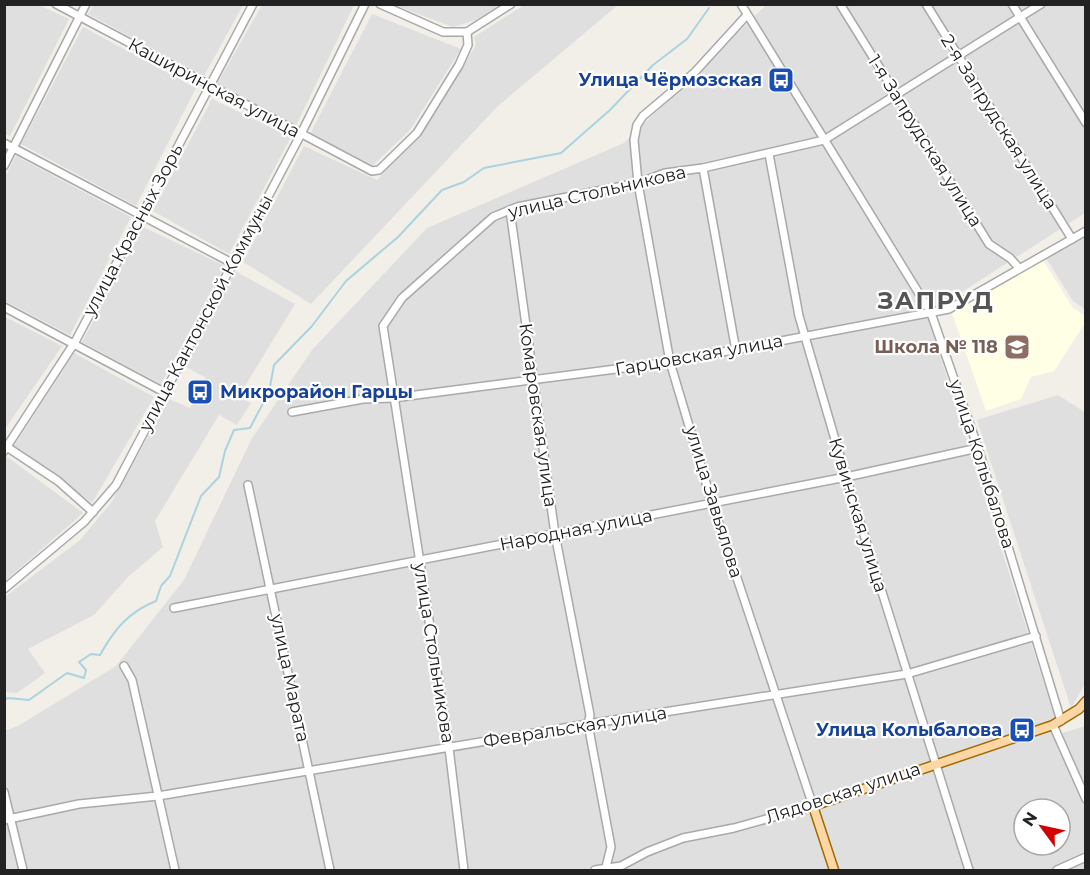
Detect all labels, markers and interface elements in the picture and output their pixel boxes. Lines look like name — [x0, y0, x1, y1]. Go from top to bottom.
street label: 2-я Запрудская улица — [936, 30, 1062, 214]
street label: Каширинская улица — [124, 33, 304, 143]
street label: 1-я Запрудская улица — [863, 51, 987, 231]
bus stop icon: Улица Чёрмозская — [766, 65, 796, 95]
place label: Улица Чёрмозская — [578, 69, 762, 91]
street label: улица Красных Зорь — [78, 140, 188, 321]
street label: улица Стольникова — [505, 161, 688, 223]
street label: улица Кантонской Коммуны — [134, 191, 278, 436]
district label: ЗАПРУД — [877, 286, 994, 315]
street label: Комаровская улица — [514, 322, 562, 508]
street label: Гарцовская улица — [613, 329, 785, 381]
school or university icon: Школа № 118 — [1002, 332, 1032, 362]
place label: Школа № 118 — [874, 336, 998, 358]
street label: улица Колыбалова — [944, 376, 1020, 551]
bus stop icon: Микрорайон Гарцы — [185, 377, 215, 407]
place label: Микрорайон Гарцы — [220, 381, 413, 403]
street label: улица Завьялова — [680, 422, 748, 581]
street label: Кувинская улица — [824, 435, 892, 595]
street label: Народная улица — [498, 504, 654, 556]
street label: улица Стольникова — [409, 560, 459, 745]
street label: улица Марата — [265, 611, 314, 744]
street label: Февральская улица — [482, 702, 668, 752]
bus stop icon: Улица Колыбалова — [1007, 715, 1037, 745]
place label: Улица Колыбалова — [816, 719, 1002, 741]
street label: Лядовская улица — [763, 758, 923, 828]
north arrow — [1012, 797, 1072, 857]
text: N — [1018, 809, 1041, 830]

